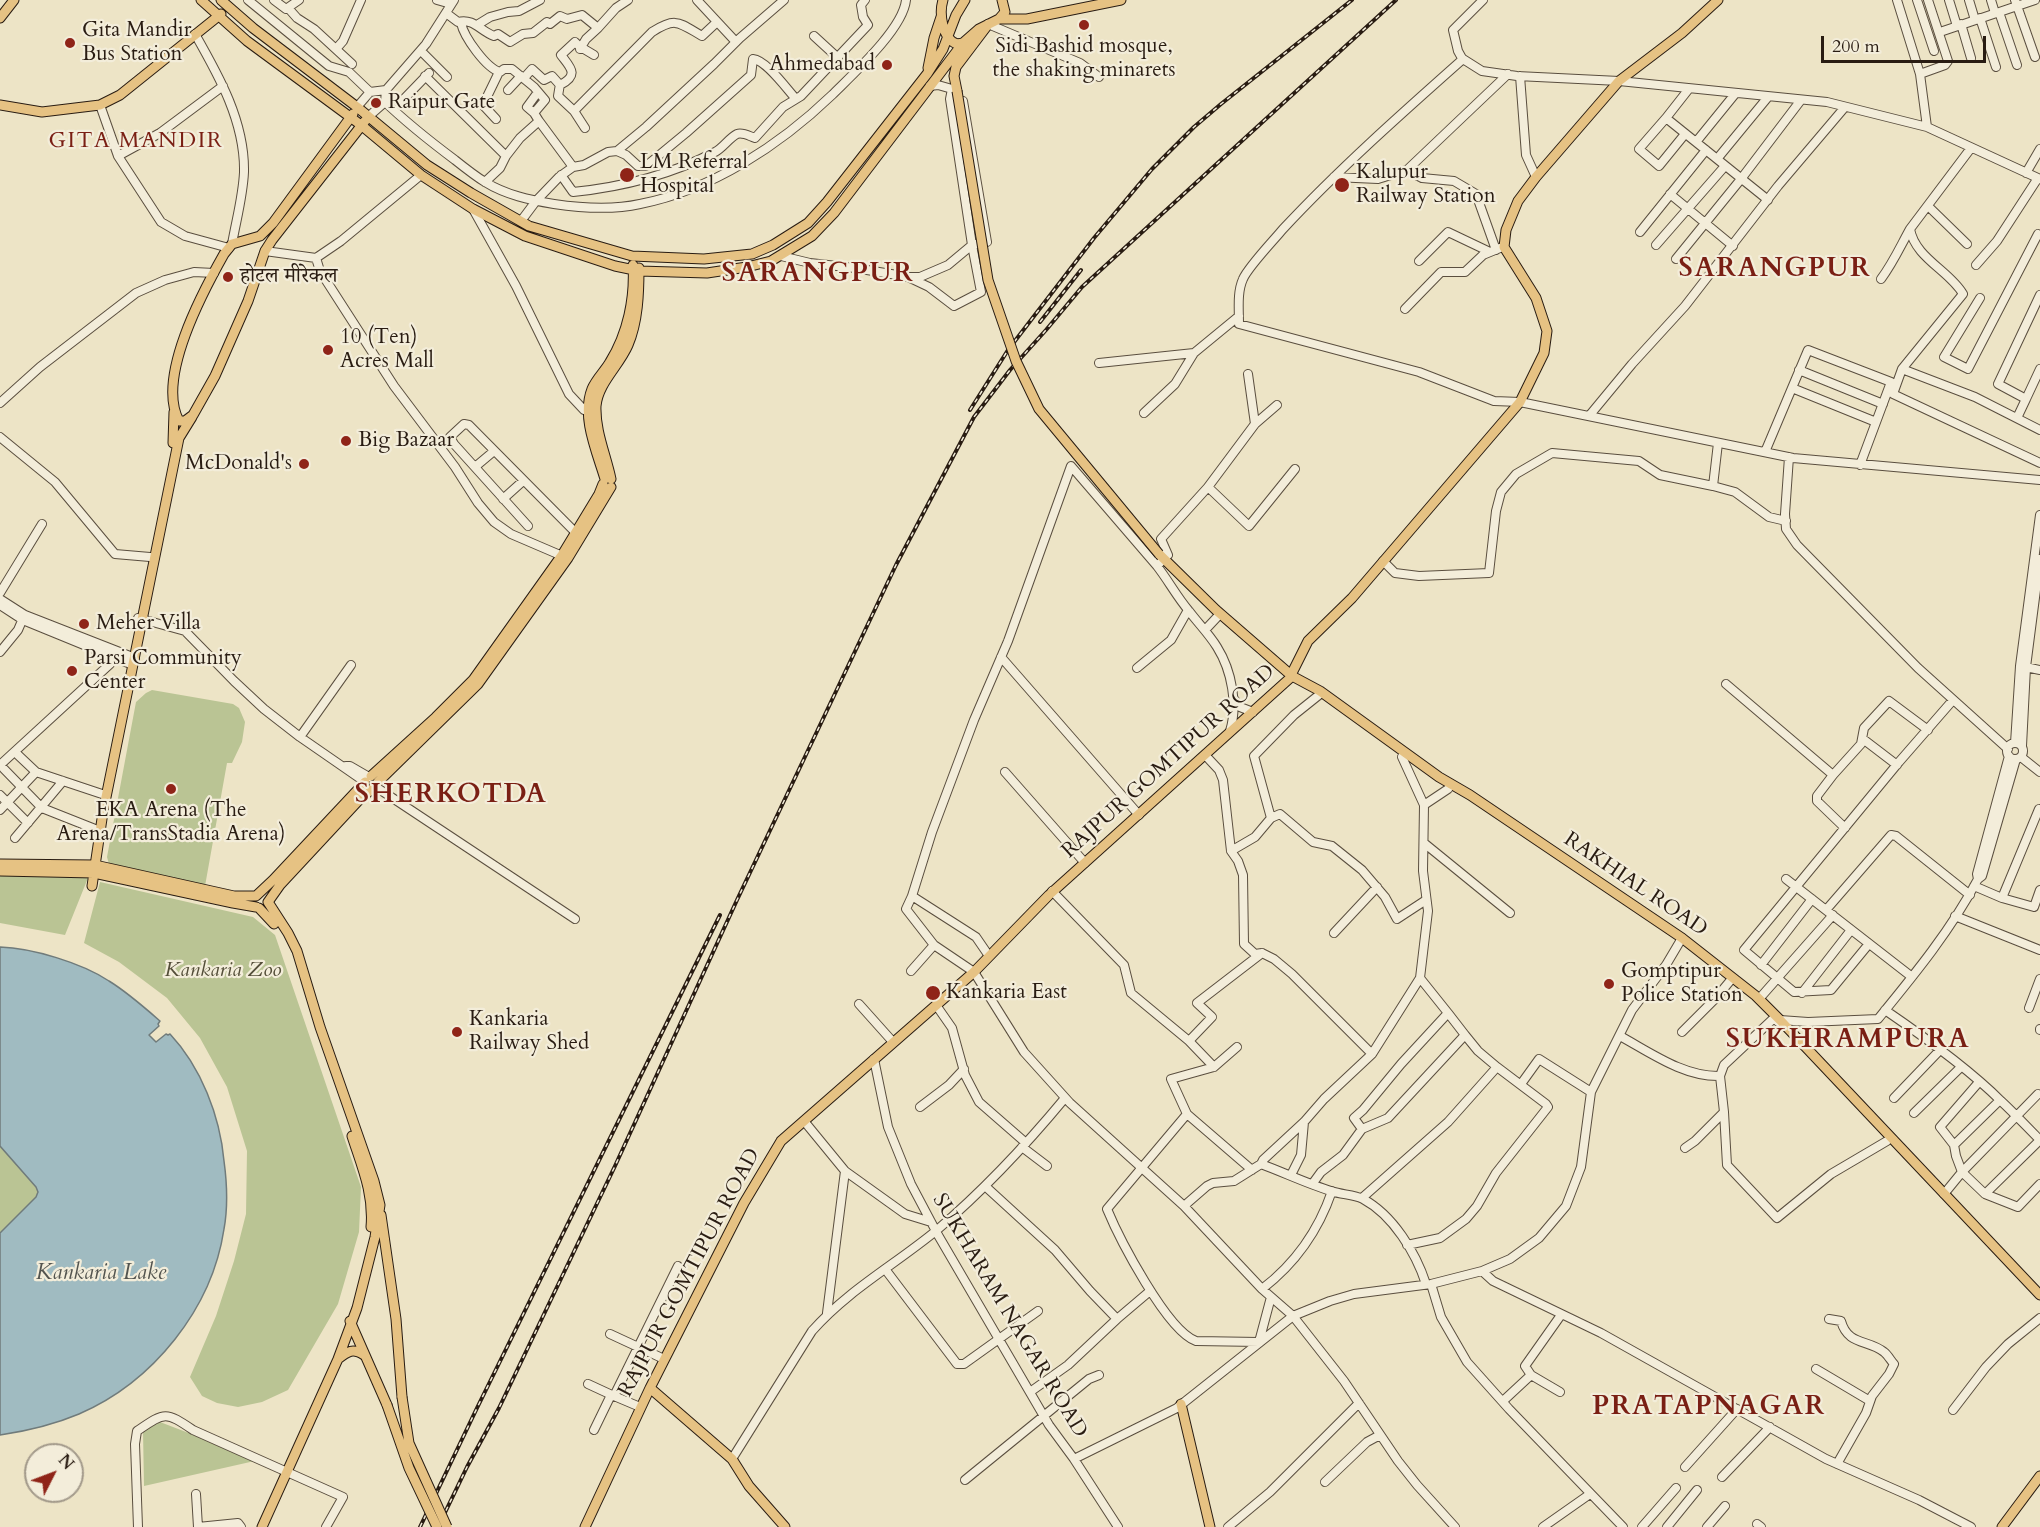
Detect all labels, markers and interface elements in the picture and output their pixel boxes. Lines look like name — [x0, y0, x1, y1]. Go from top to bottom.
place label: Gita Mandir Bus Station — [82, 18, 191, 68]
marker: Sidi Bashid mosque, the shaking minarets — [1077, 18, 1091, 32]
scale bar — [1824, 24, 1989, 62]
place label: Sidi Bashid mosque, the shaking minarets — [993, 34, 1175, 84]
text: 200 m — [1832, 34, 1880, 59]
marker: Gita Mandir Bus Station — [63, 36, 77, 50]
place label: Ahmedabad — [769, 52, 875, 78]
marker: Ahmedabad — [880, 58, 894, 72]
place label: Raipur Gate — [388, 90, 495, 116]
marker: Raipur Gate — [369, 96, 383, 110]
district label: GITA MANDIR — [49, 129, 223, 155]
place label: LM Referral Hospital — [640, 150, 748, 200]
place label: Kalupur Railway Station — [1356, 160, 1496, 210]
marker: LM Referral Hospital — [618, 166, 636, 184]
marker: Kalupur Railway Station — [1333, 176, 1351, 194]
district label: SARANGPUR — [1679, 254, 1871, 286]
district label: SARANGPUR — [722, 259, 914, 291]
place label: होटल मीरेकल — [240, 264, 338, 290]
marker: होटल मीरेकल — [221, 270, 235, 284]
place label: 10 (Ten) Acres Mall — [340, 325, 434, 375]
marker: 10 (Ten) Acres Mall — [321, 343, 335, 357]
place label: Big Bazaar — [358, 428, 454, 454]
marker: Big Bazaar — [339, 434, 353, 448]
place label: McDonald's — [185, 451, 292, 477]
marker: McDonald's — [297, 457, 311, 471]
place label: Meher Villa — [96, 611, 201, 637]
marker: Meher Villa — [77, 617, 91, 631]
place label: Parsi Community Center — [84, 646, 242, 696]
street label: RAJPUR GOMTIPUR ROAD — [1057, 660, 1281, 864]
marker: Parsi Community Center — [65, 664, 79, 678]
district label: SHERKOTDA — [355, 780, 547, 812]
marker: EKA Arena (The Arena/TransStadia Arena) — [164, 782, 178, 796]
place label: EKA Arena (The Arena/TransStadia Arena) — [57, 798, 285, 848]
street label: RAKHIAL ROAD — [1558, 828, 1712, 942]
park label: Kankaria Zoo — [164, 958, 282, 984]
place label: Gomptipur Police Station — [1621, 959, 1743, 1009]
marker: Gomptipur Police Station — [1602, 977, 1616, 991]
place label: Kankaria East — [946, 980, 1067, 1006]
marker: Kankaria East — [924, 984, 942, 1002]
place label: Kankaria Railway Shed — [469, 1007, 589, 1057]
marker: Kankaria Railway Shed — [450, 1025, 464, 1039]
district label: SUKHRAMPURA — [1726, 1025, 1970, 1057]
street label: RAJPUR GOMTIPUR ROAD — [614, 1144, 766, 1402]
street label: SUKHARAM NAGAR ROAD — [926, 1190, 1092, 1442]
water label: Kankaria Lake — [36, 1261, 166, 1287]
district label: PRATAPNAGAR — [1592, 1392, 1826, 1424]
north arrow — [24, 1443, 84, 1503]
text: N — [53, 1450, 79, 1475]

